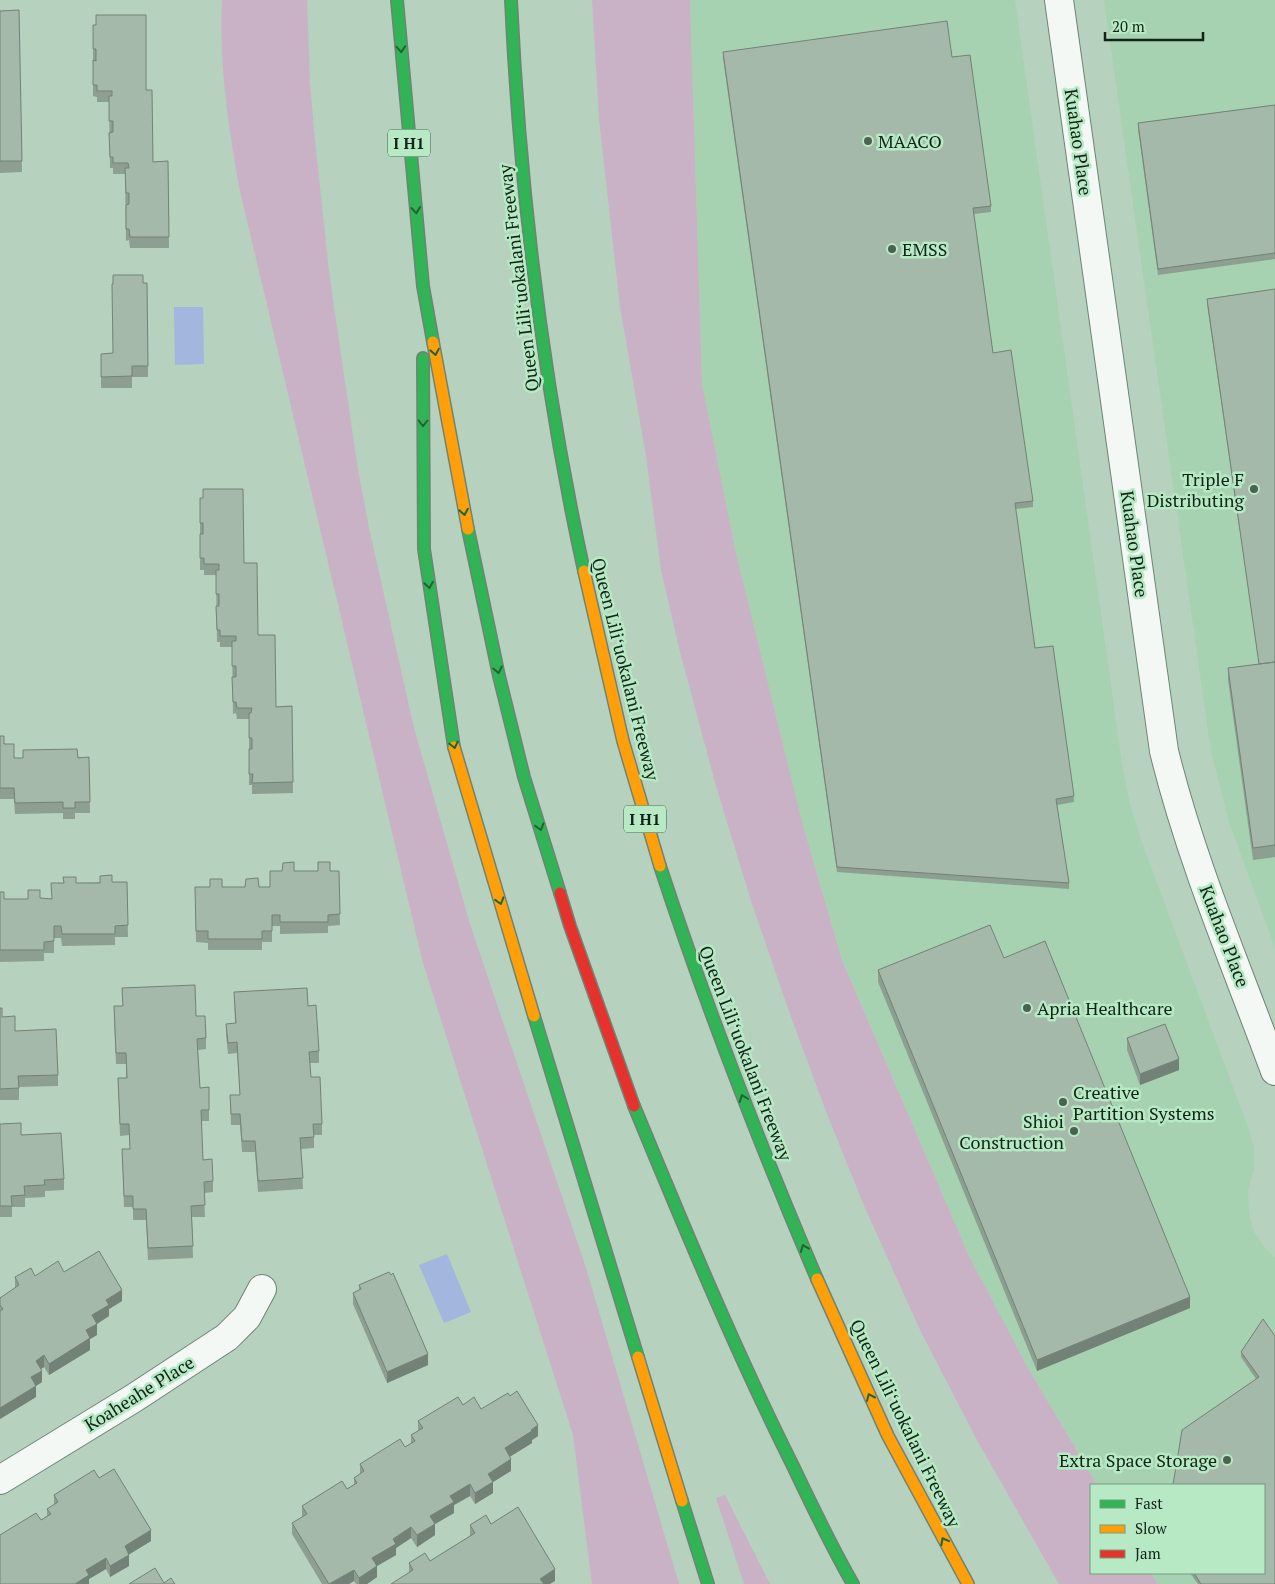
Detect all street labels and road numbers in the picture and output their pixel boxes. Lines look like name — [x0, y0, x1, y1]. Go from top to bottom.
street label: Kuahao Place — [1060, 87, 1098, 197]
road number: I H1 — [388, 130, 430, 156]
street label: Queen Liliʻuokalani Freeway — [492, 162, 544, 393]
street label: Kuahao Place — [1116, 489, 1154, 599]
street label: Queen Liliʻuokalani Freeway — [587, 555, 666, 784]
road number: I H1 — [624, 806, 666, 832]
street label: Kuahao Place — [1195, 882, 1255, 990]
street label: Queen Liliʻuokalani Freeway — [694, 942, 799, 1165]
street label: Queen Liliʻuokalani Freeway — [845, 1315, 967, 1532]
street label: Koaheahe Place — [80, 1350, 198, 1436]

